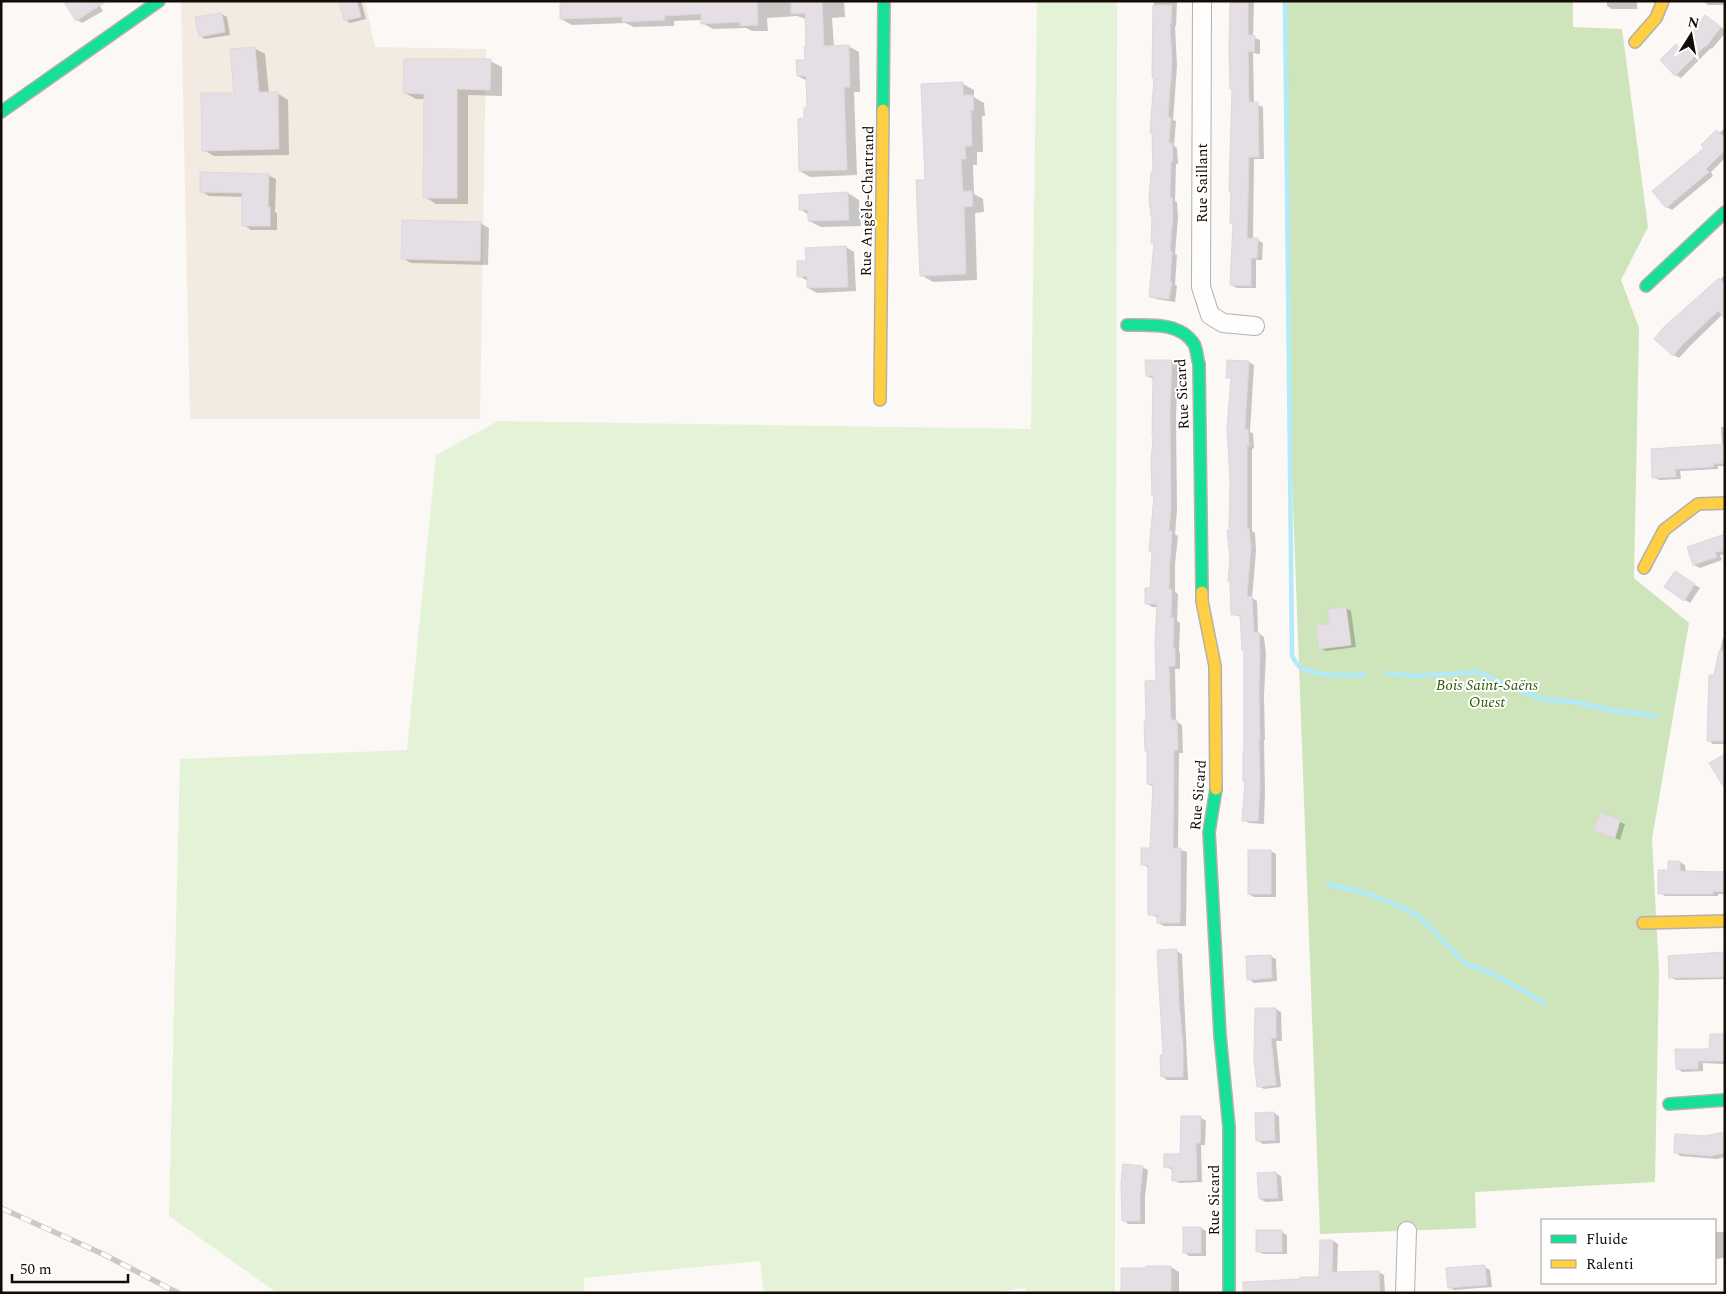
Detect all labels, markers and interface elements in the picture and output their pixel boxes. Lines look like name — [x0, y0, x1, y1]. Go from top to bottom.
north arrow — [1666, 10, 1716, 60]
text: N — [1686, 11, 1701, 34]
street label: Rue Angèle-Chartrand — [855, 125, 880, 277]
street label: Rue Saillant — [1191, 143, 1214, 223]
street label: Rue Sicard — [1169, 358, 1196, 430]
park label: Bois Saint-Saëns Ouest — [1436, 674, 1539, 714]
street label: Rue Sicard — [1184, 759, 1213, 831]
street label: Rue Sicard — [1203, 1165, 1226, 1235]
legend — [1541, 1219, 1716, 1284]
text: Fluide — [1586, 1228, 1628, 1251]
scale bar — [12, 1252, 129, 1284]
text: Ralenti — [1586, 1253, 1634, 1276]
text: 50 m — [20, 1258, 52, 1281]

